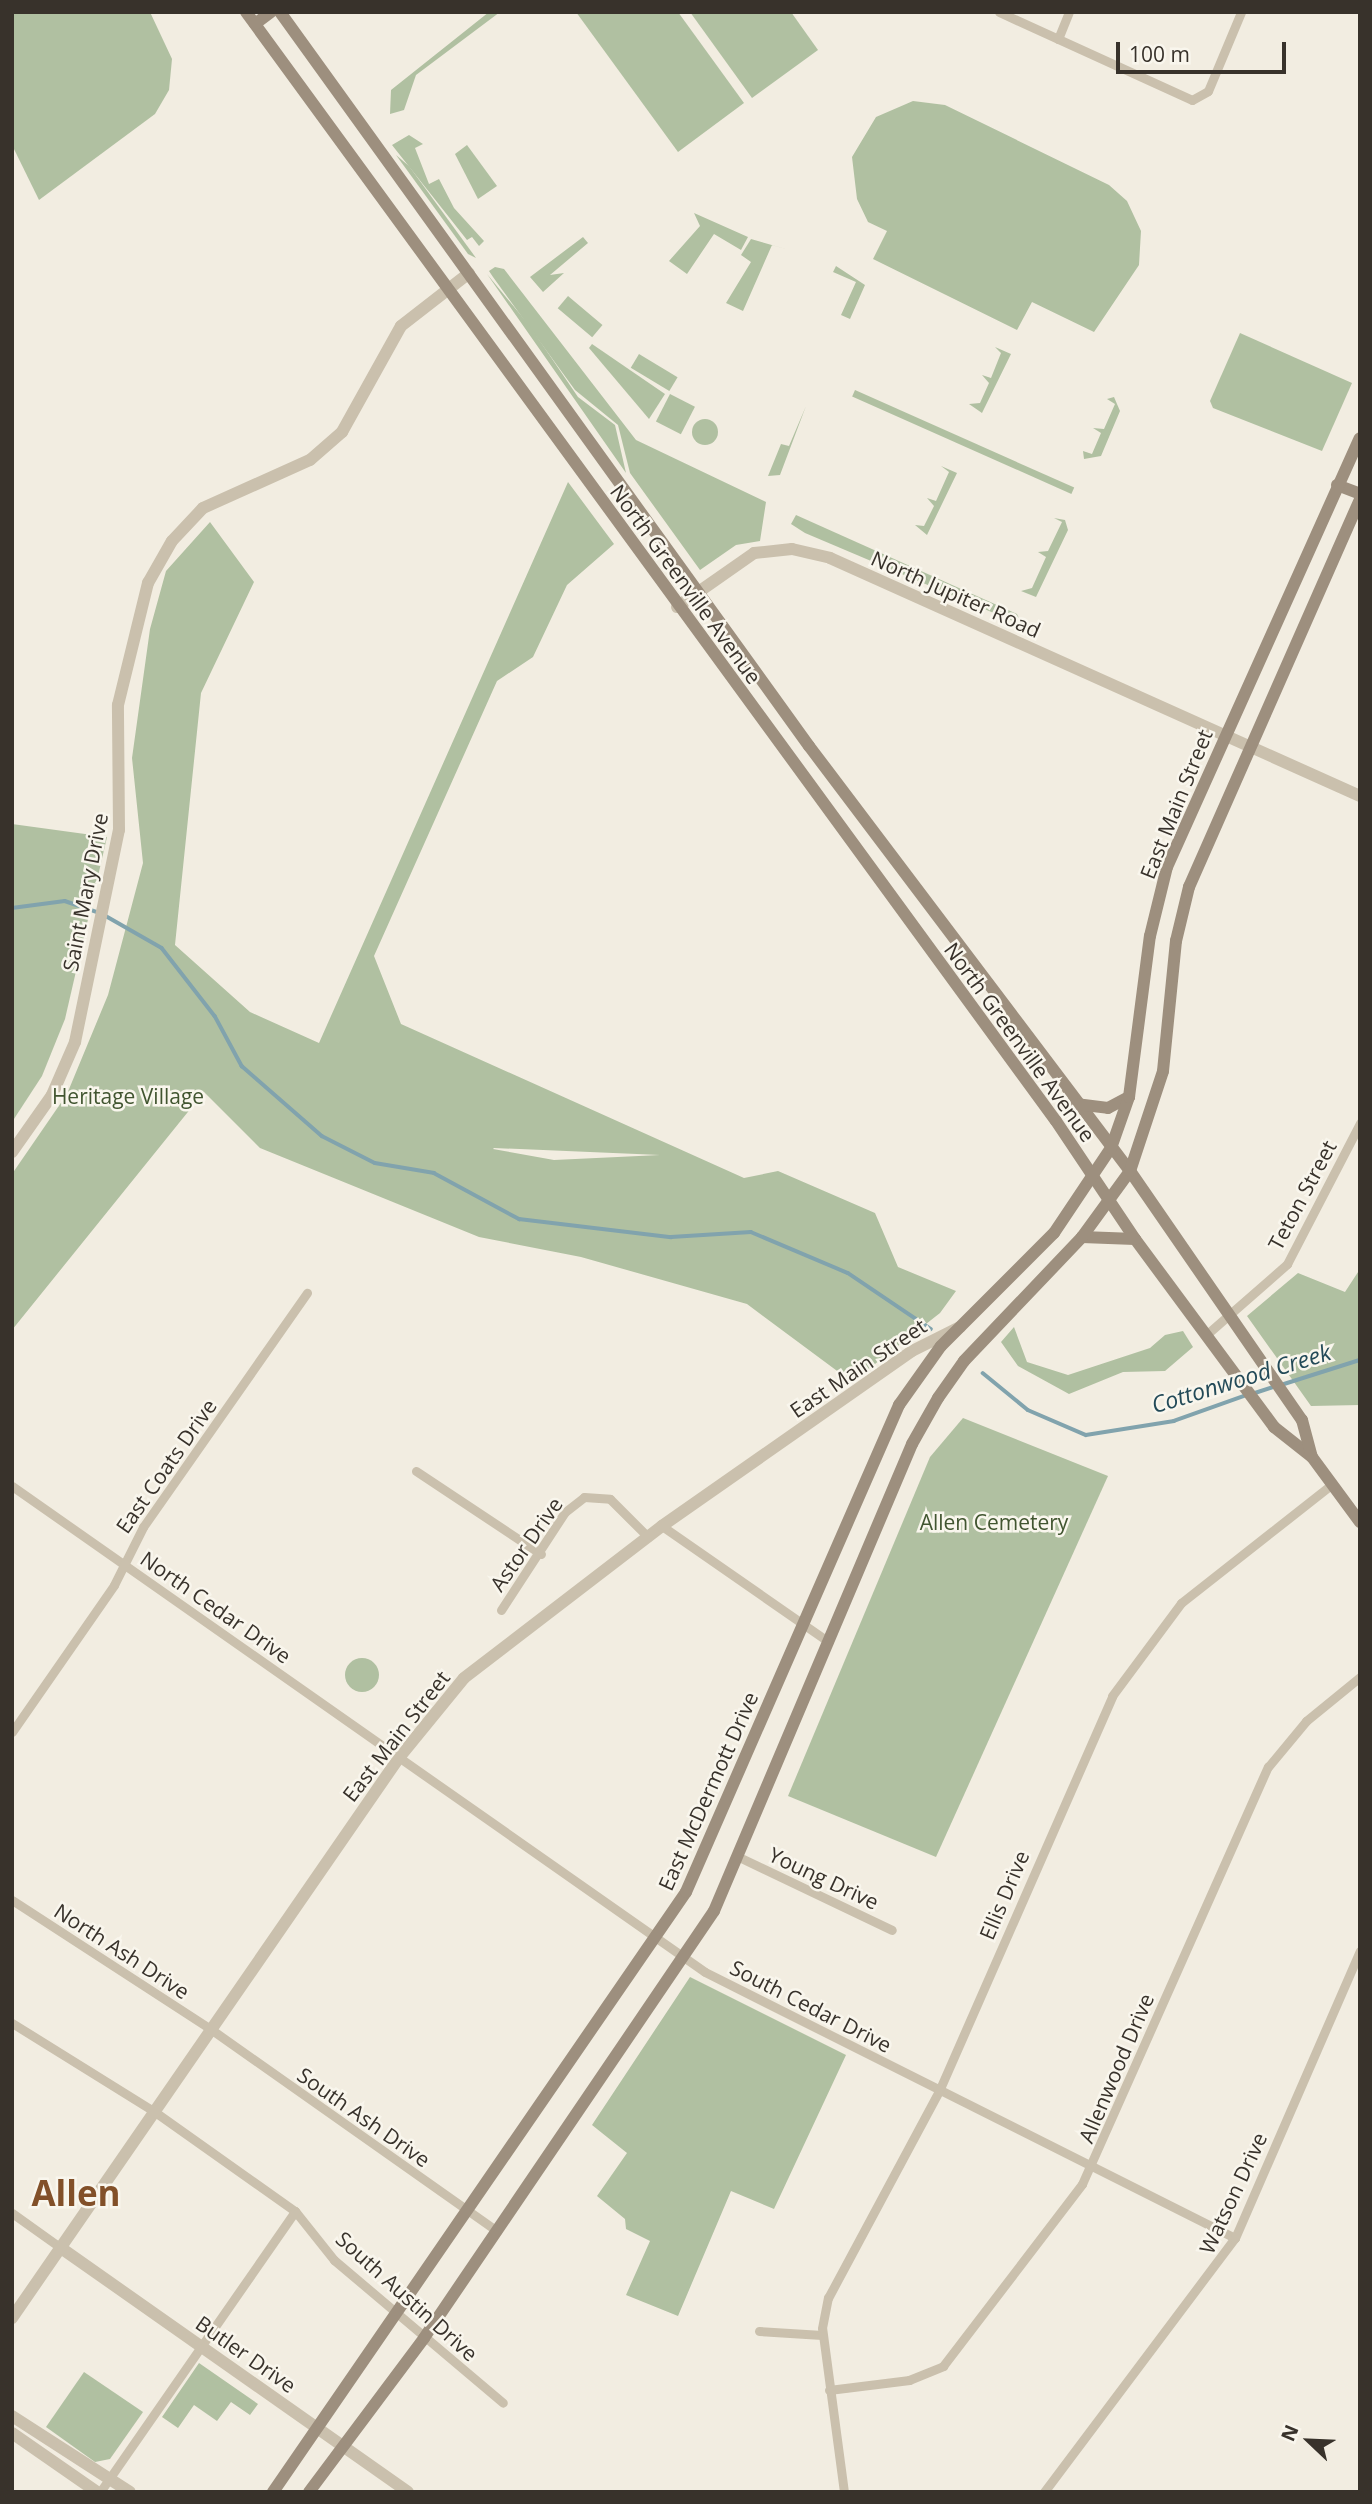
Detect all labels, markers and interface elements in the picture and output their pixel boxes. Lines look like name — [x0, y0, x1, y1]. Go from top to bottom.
scale bar — [1120, 28, 1290, 72]
text: 100 m — [1129, 40, 1190, 68]
street label: North Greenville Avenue — [605, 480, 767, 688]
street label: North Jupiter Road — [867, 545, 1045, 643]
street label: East Main Street — [1135, 726, 1217, 882]
street label: Saint Mary Drive — [57, 811, 113, 973]
street label: North Greenville Avenue — [939, 938, 1101, 1146]
park label: Heritage Village — [52, 1083, 204, 1109]
street label: Teton Street — [1263, 1136, 1341, 1254]
street label: East Main Street — [785, 1313, 931, 1423]
water label: Cottonwood Creek — [1148, 1338, 1334, 1418]
street label: East Coats Drive — [110, 1394, 222, 1538]
street label: Astor Drive — [484, 1492, 568, 1596]
park label: Allen Cemetery — [920, 1509, 1068, 1535]
street label: North Cedar Drive — [136, 1546, 296, 1668]
street label: East Main Street — [337, 1666, 455, 1806]
street label: East McDermott Drive — [653, 1688, 763, 1894]
street label: Young Drive — [765, 1842, 883, 1914]
street label: Ellis Drive — [974, 1847, 1034, 1943]
street label: North Ash Drive — [50, 1898, 194, 2004]
street label: South Cedar Drive — [726, 1954, 896, 2058]
street label: Allenwood Drive — [1073, 1990, 1159, 2146]
street label: South Ash Drive — [293, 2062, 435, 2172]
street label: Watson Drive — [1194, 2128, 1272, 2258]
district label: Allen — [31, 2172, 121, 2214]
street label: South Austin Drive — [331, 2226, 483, 2366]
street label: Butler Drive — [191, 2310, 301, 2398]
north arrow — [1274, 2406, 1344, 2476]
text: N — [1275, 2421, 1305, 2445]

